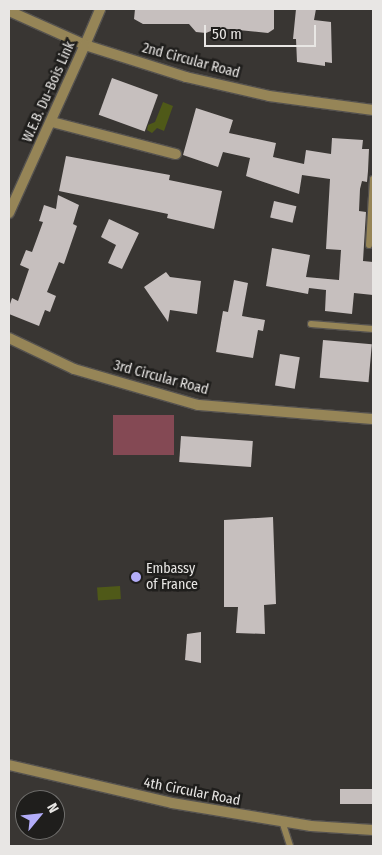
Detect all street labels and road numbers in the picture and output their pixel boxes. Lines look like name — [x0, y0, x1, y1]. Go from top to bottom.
street label: W.E.B. Du-Bois Link — [19, 39, 79, 145]
street label: 2nd Circular Road — [140, 40, 242, 82]
street label: 3rd Circular Road — [112, 357, 210, 399]
street label: 4th Circular Road — [142, 774, 242, 810]

